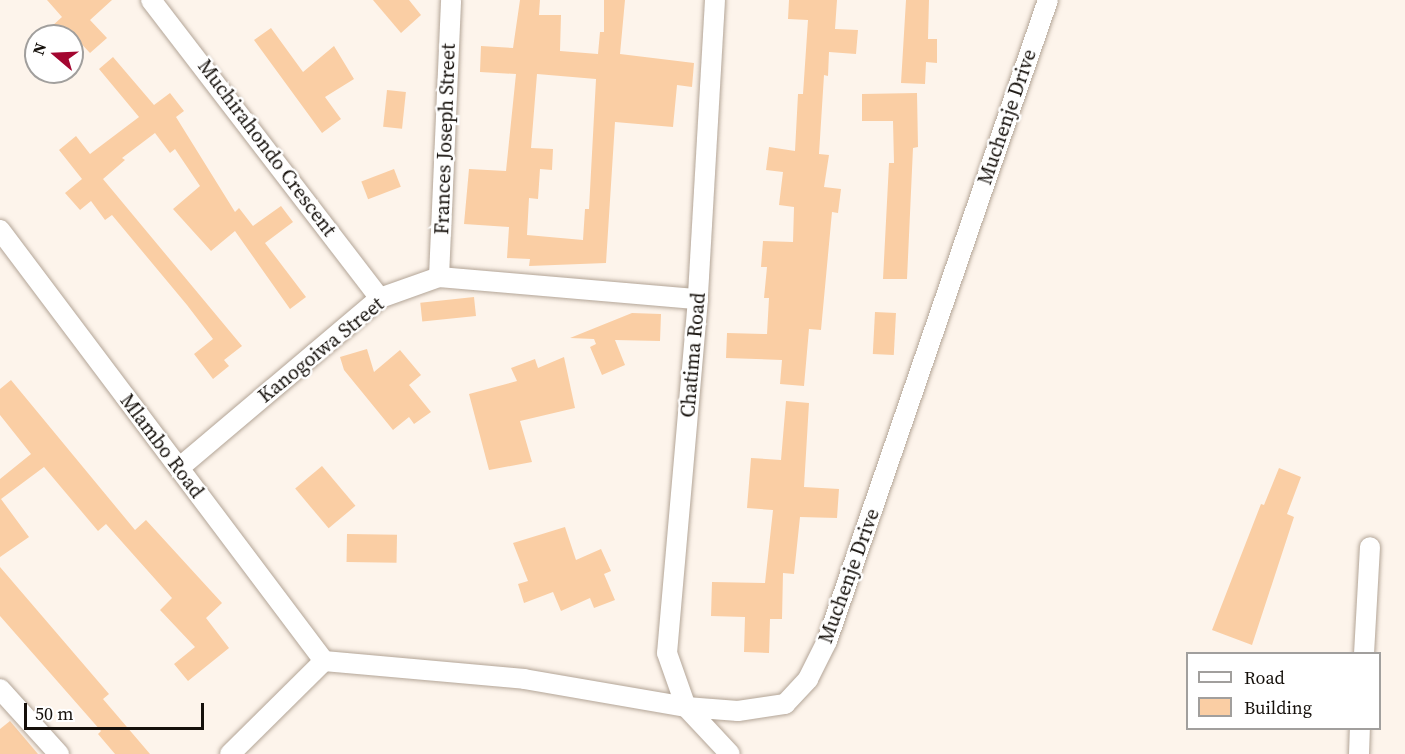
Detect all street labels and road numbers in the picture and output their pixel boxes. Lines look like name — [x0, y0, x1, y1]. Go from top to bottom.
street label: Frances Joseph Street — [430, 43, 460, 235]
street label: Muchenje Drive — [973, 46, 1041, 188]
street label: Muchirahondo Crescent — [193, 55, 341, 241]
street label: Chatima Road — [676, 291, 710, 419]
street label: Kanogoiwa Street — [253, 292, 389, 408]
street label: Mlambo Road — [115, 389, 209, 503]
street label: Muchenje Drive — [814, 505, 884, 647]

